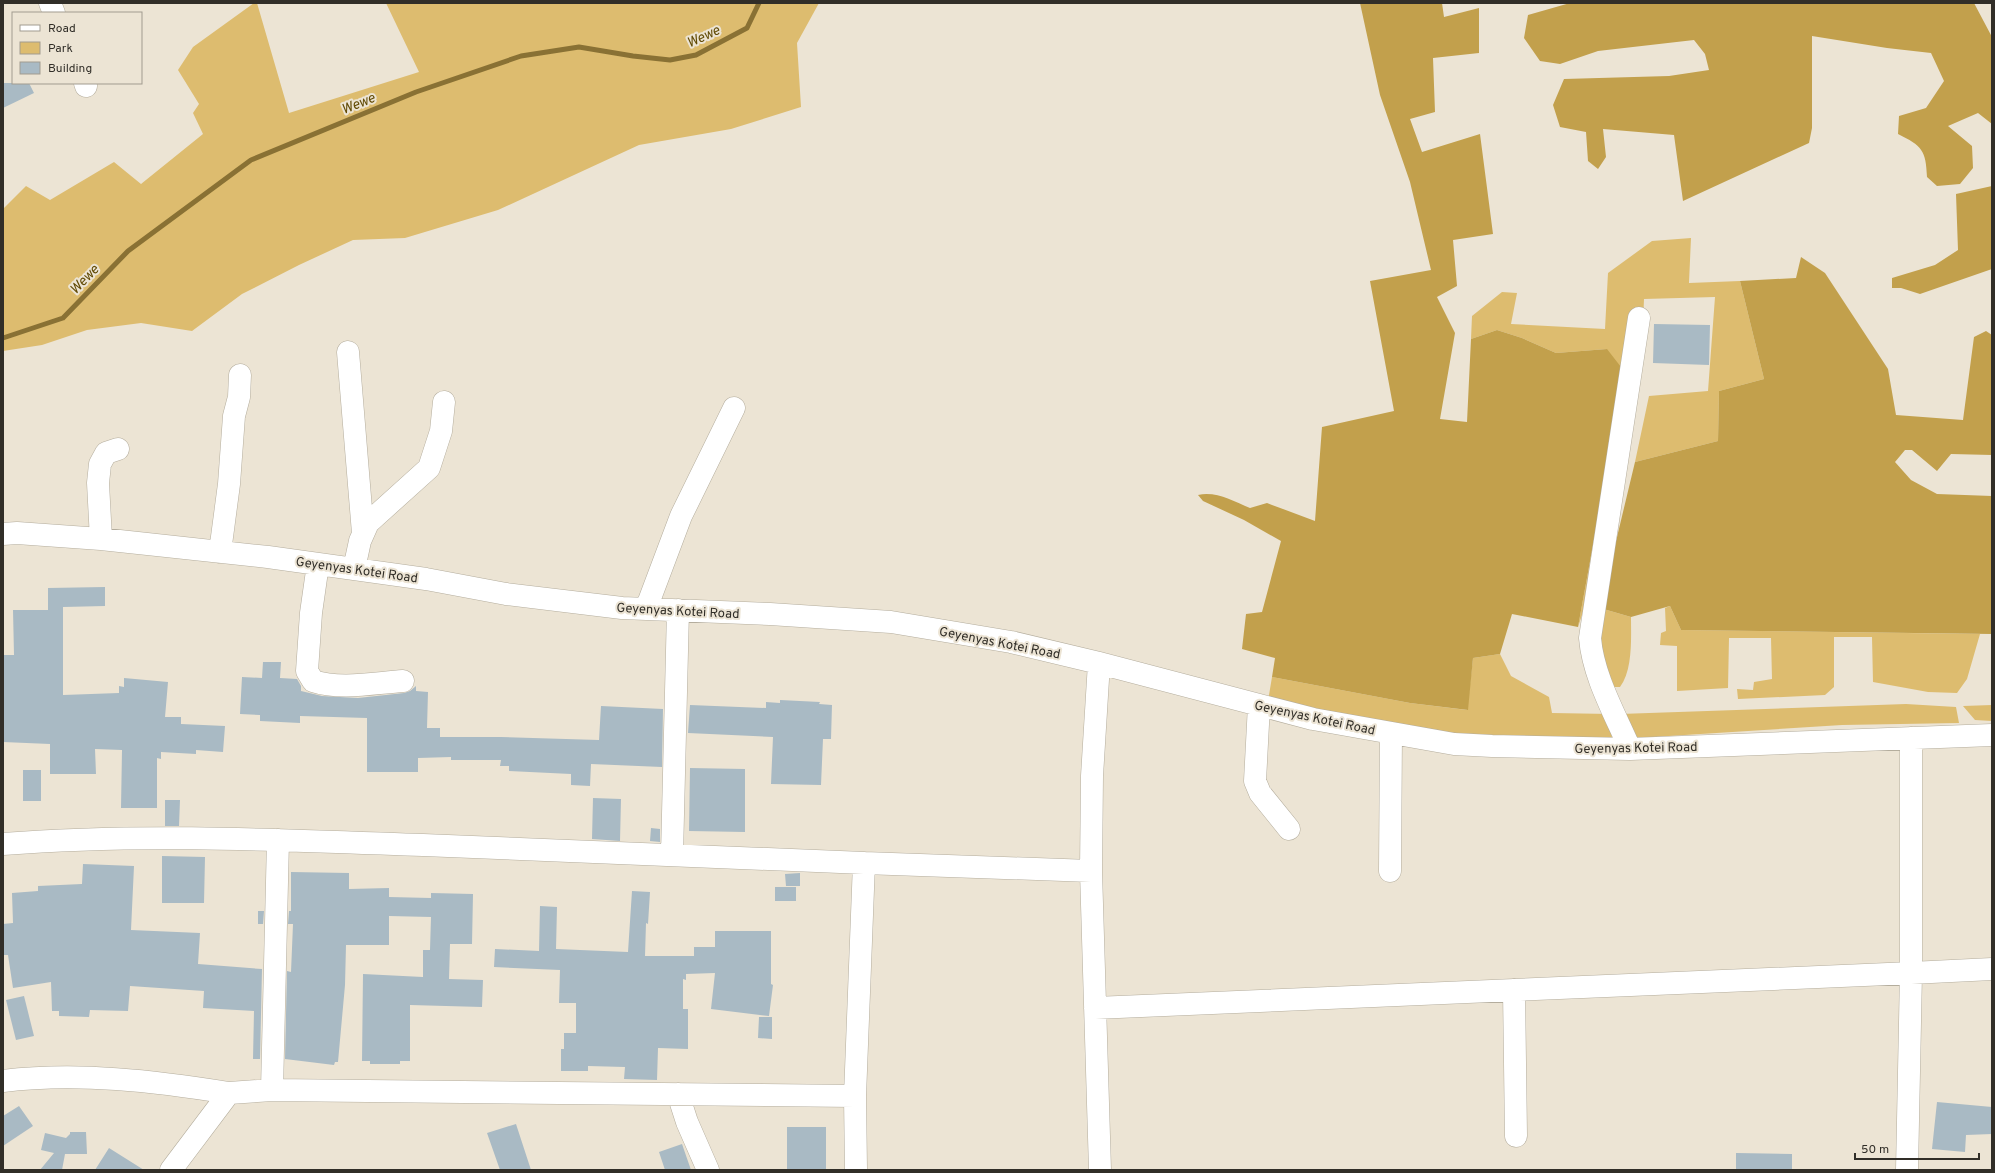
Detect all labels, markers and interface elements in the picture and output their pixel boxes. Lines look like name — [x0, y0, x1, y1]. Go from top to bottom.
legend — [12, 12, 142, 84]
text: Road — [48, 21, 76, 37]
water label: Wewe — [684, 22, 724, 52]
text: Park — [48, 41, 73, 57]
text: Building — [48, 61, 92, 77]
water label: Wewe — [339, 90, 379, 119]
water label: Wewe — [67, 261, 104, 298]
street label: Geyenyas Kotei Road — [295, 554, 419, 587]
street label: Geyenyas Kotei Road — [616, 601, 740, 623]
street label: Geyenyas Kotei Road — [938, 624, 1062, 664]
street label: Geyenyas Kotei Road — [1253, 698, 1376, 740]
street label: Geyenyas Kotei Road — [1574, 740, 1698, 758]
scale bar — [1855, 1135, 1979, 1161]
text: 50 m — [1861, 1142, 1889, 1158]

